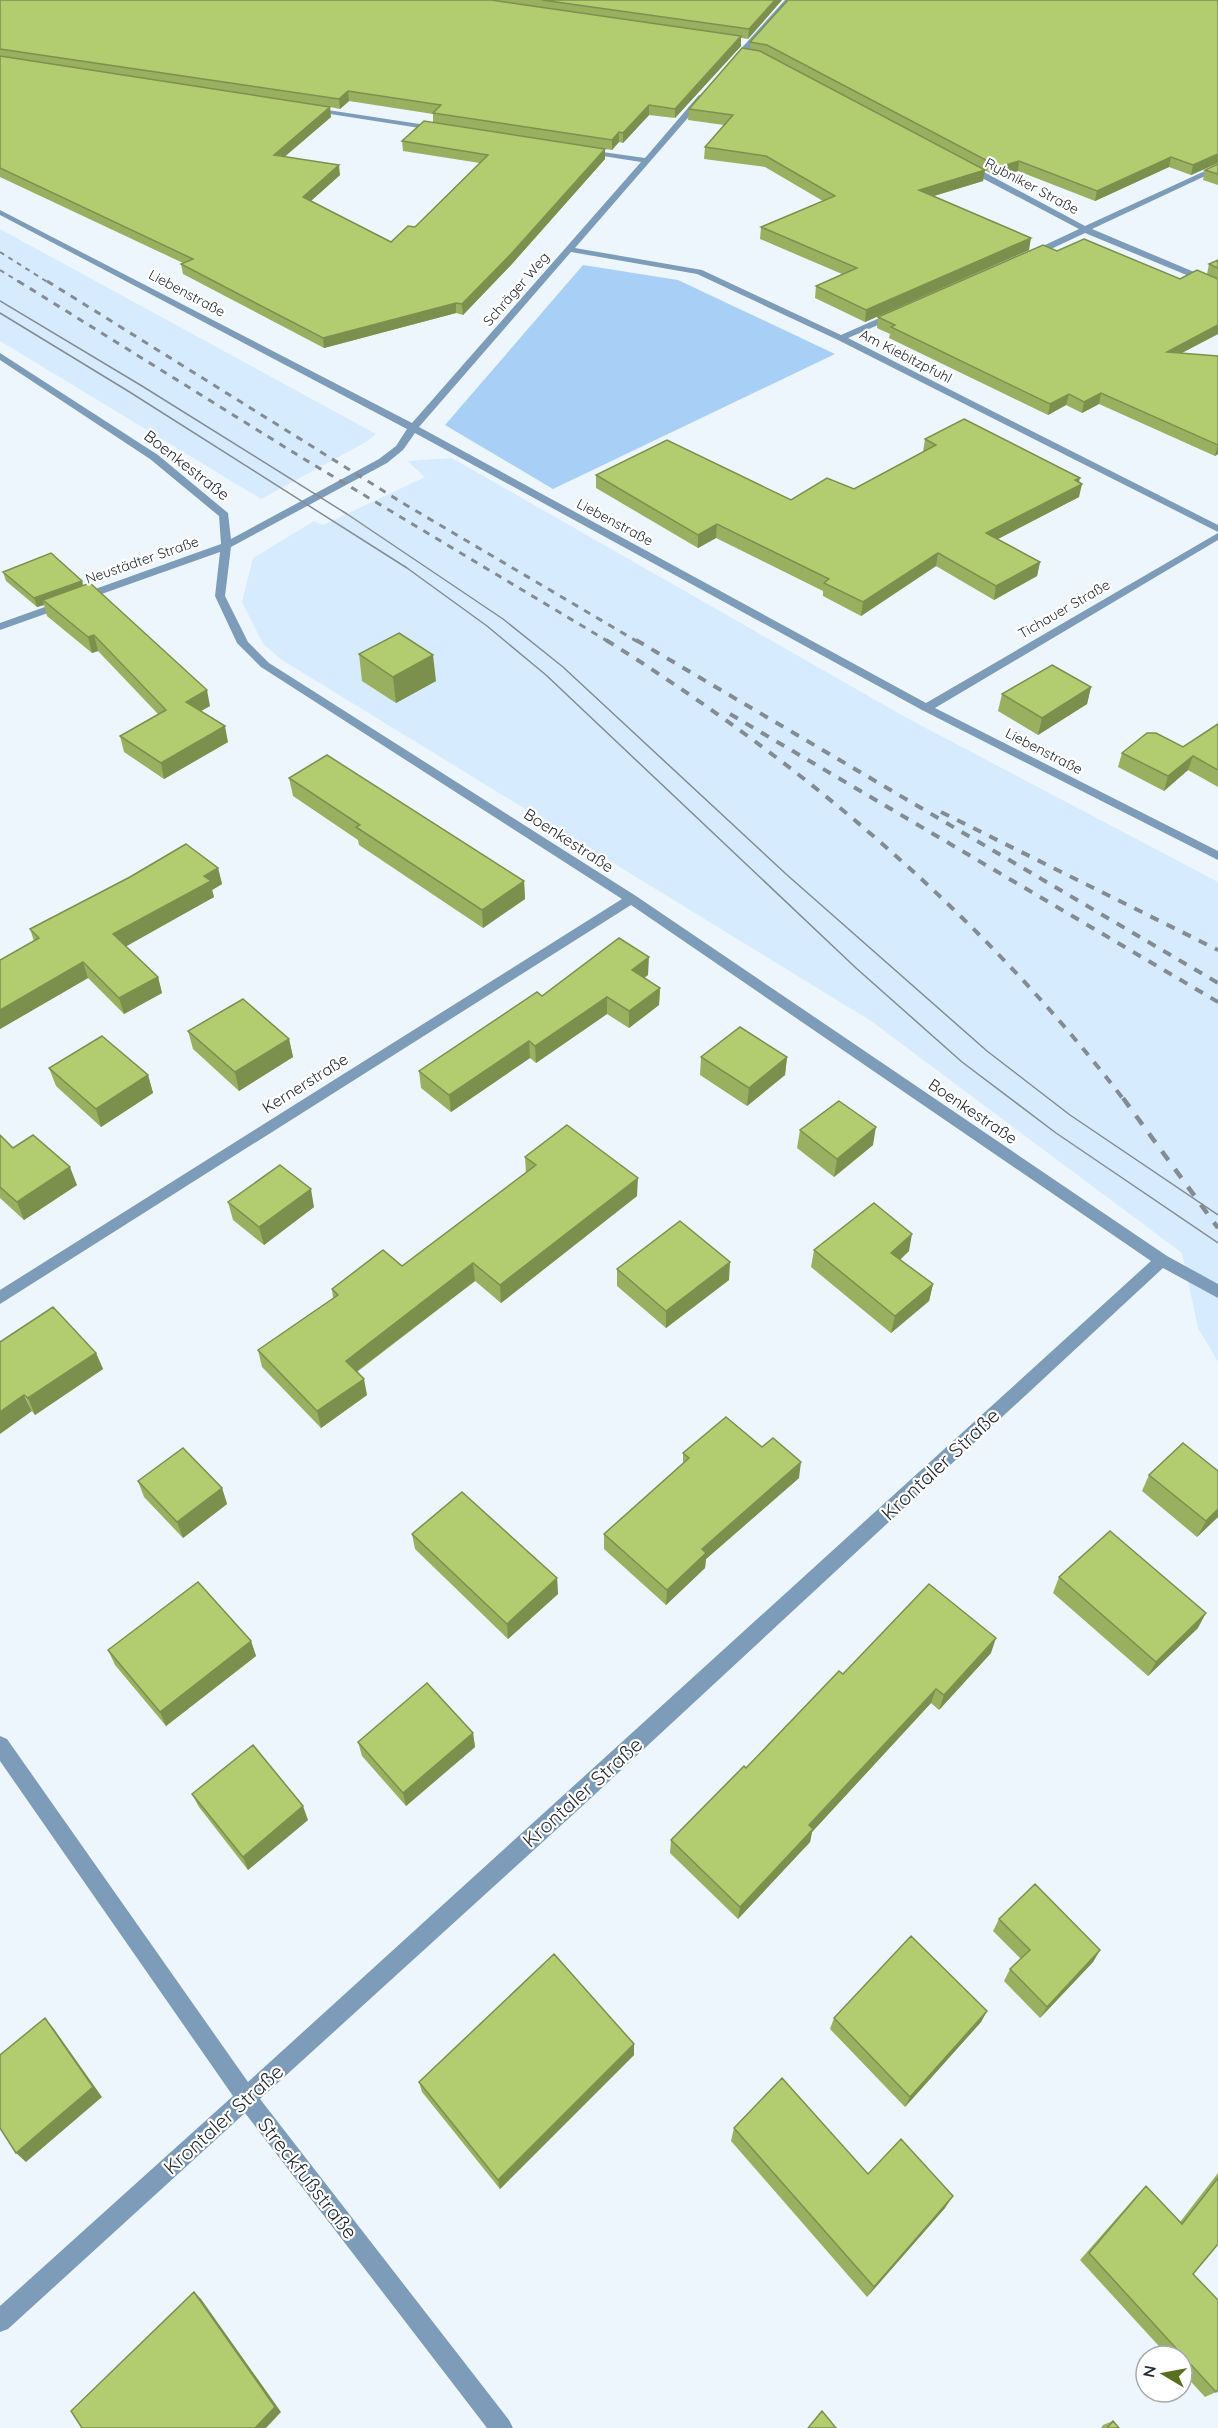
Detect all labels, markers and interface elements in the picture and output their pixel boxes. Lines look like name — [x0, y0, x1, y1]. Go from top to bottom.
street label: Rybniker Straße — [982, 154, 1082, 218]
street label: Schräger Weg — [479, 248, 553, 330]
street label: Liebenstraße — [146, 265, 228, 321]
street label: Am Kiebitzpfuhl — [857, 325, 955, 387]
street label: Boenkestraße — [140, 425, 234, 505]
street label: Liebenstraße — [574, 494, 656, 550]
street label: Neustädter Straße — [83, 532, 201, 588]
street label: Tichauer Straße — [1015, 575, 1113, 642]
street label: Liebenstraße — [1002, 724, 1086, 778]
street label: Boenkestraße — [520, 804, 618, 876]
street label: Kernerstraße — [258, 1049, 352, 1117]
street label: Boenkestraße — [925, 1074, 1021, 1148]
street label: Krontaler Straße — [876, 1403, 1004, 1525]
street label: Krontaler Straße — [517, 1732, 647, 1852]
street label: Krontaler Straße — [158, 2059, 288, 2179]
street label: Streckfußstraße — [253, 2112, 363, 2244]
north arrow — [1134, 2344, 1194, 2404]
text: N — [1138, 2364, 1160, 2379]

